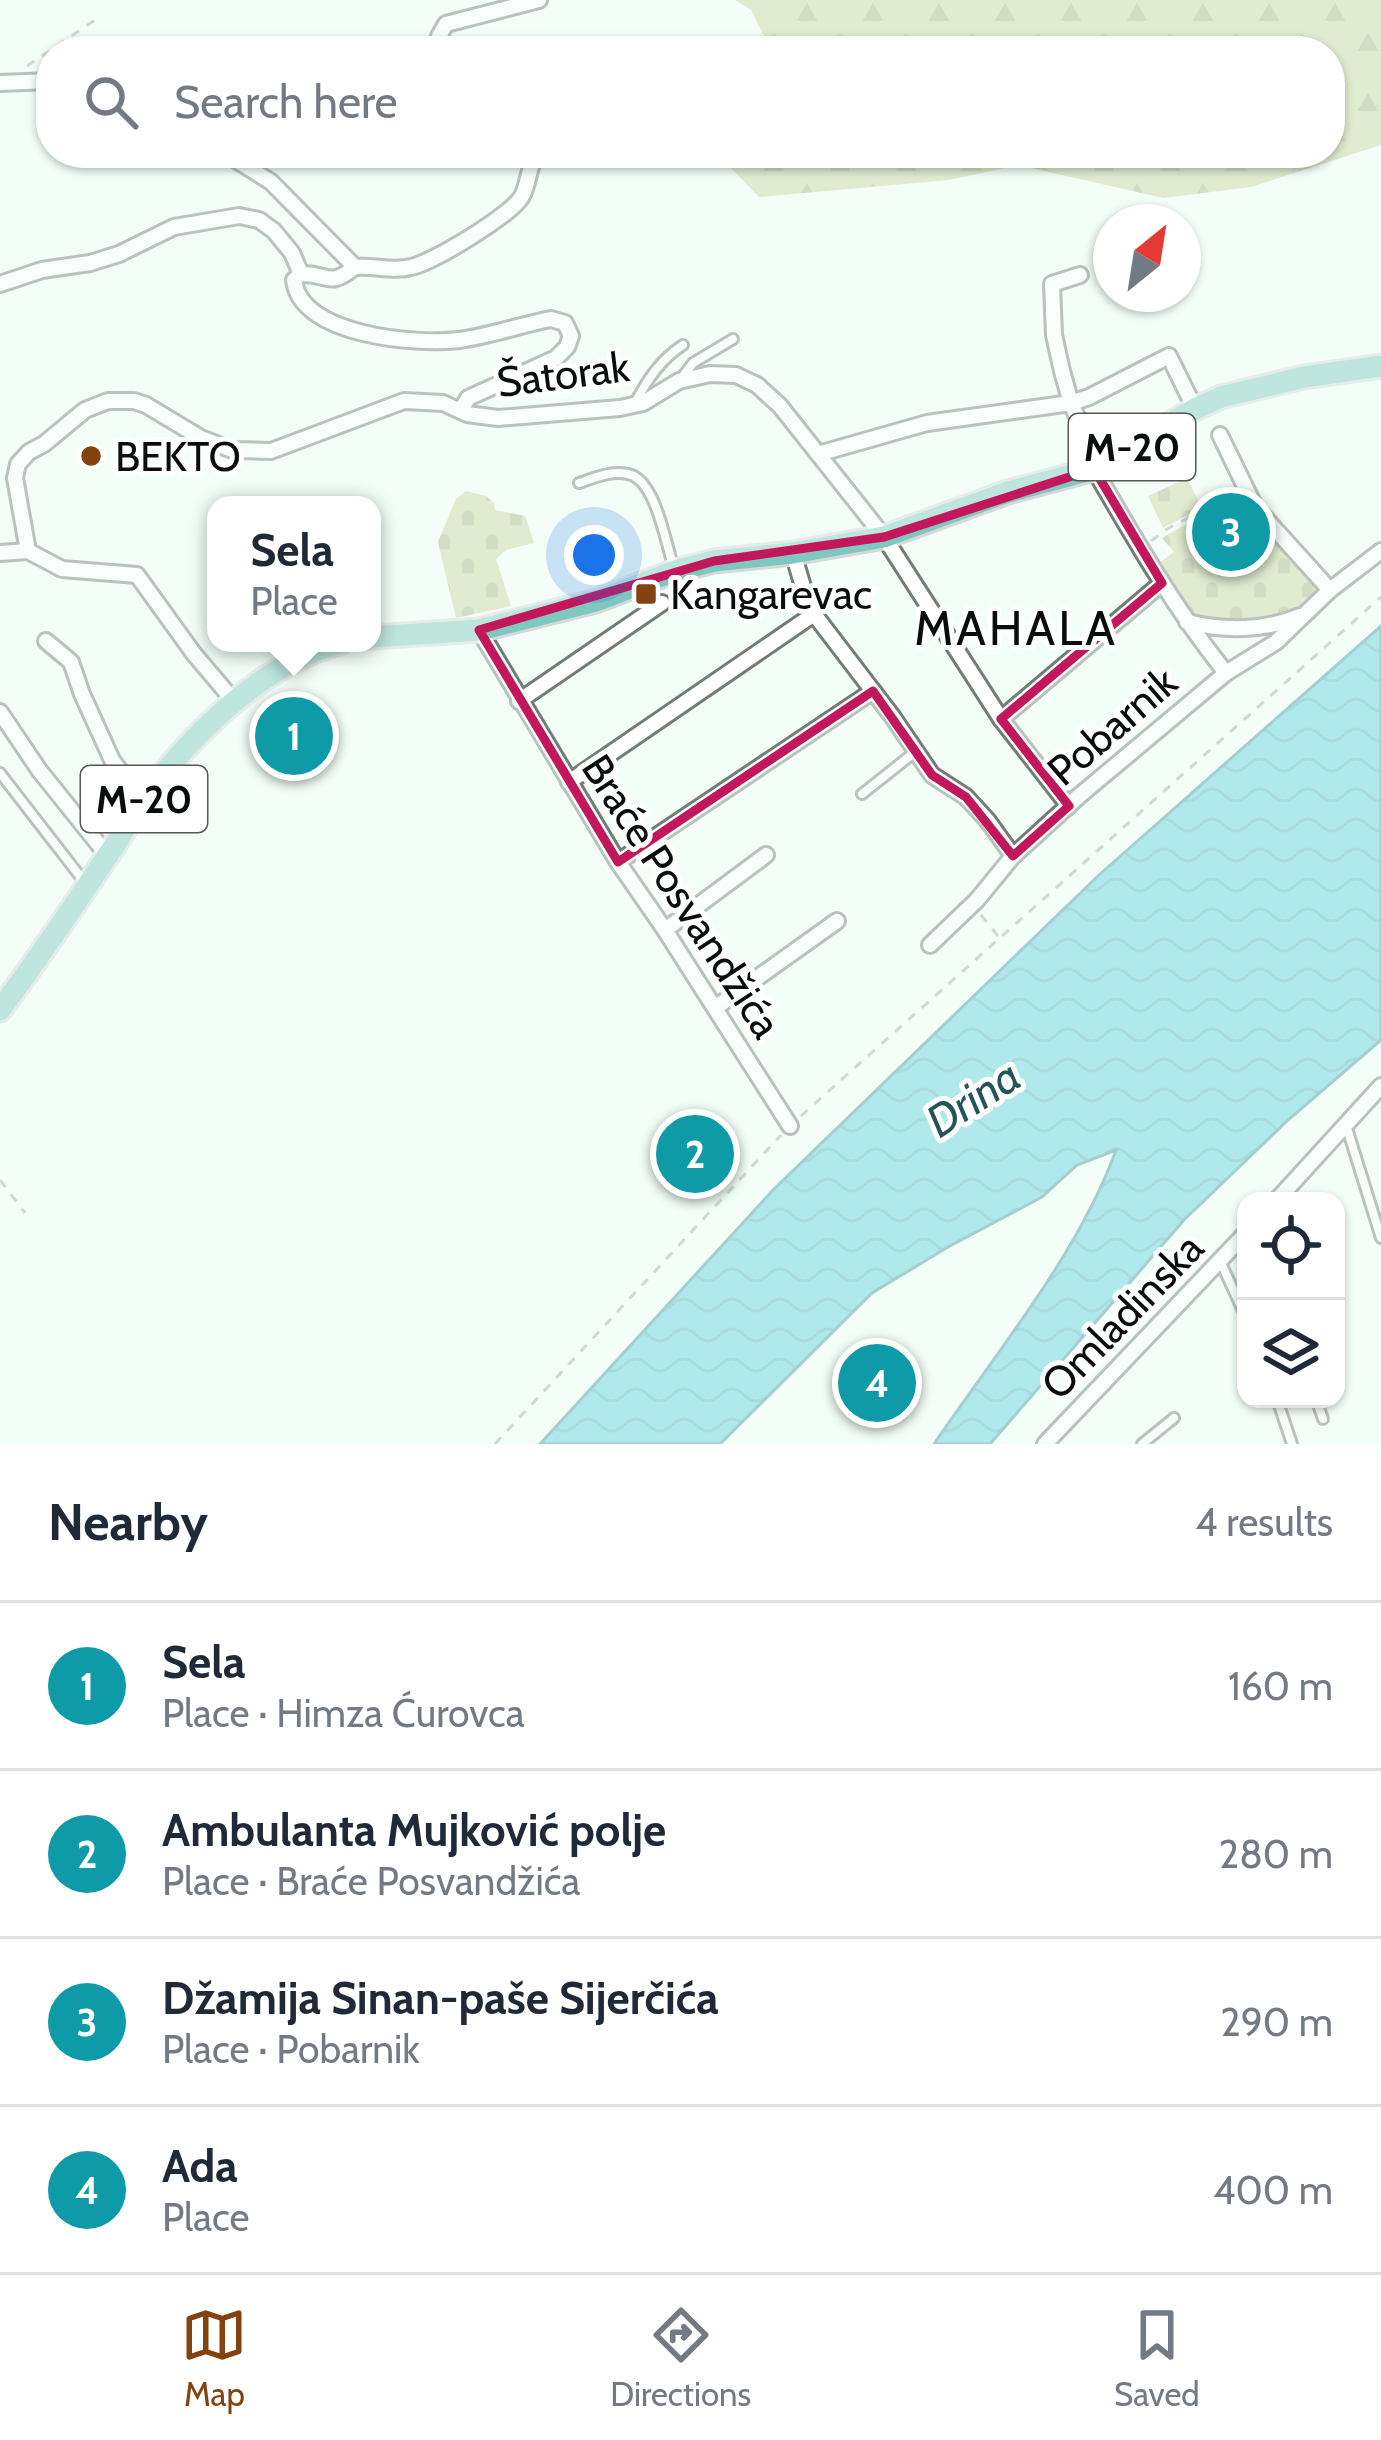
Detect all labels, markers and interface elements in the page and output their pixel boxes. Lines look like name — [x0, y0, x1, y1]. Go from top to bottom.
search box — [36, 36, 1345, 168]
icon: search — [78, 69, 144, 135]
text: Search here — [174, 75, 398, 129]
north arrow — [1093, 204, 1201, 312]
street label: Šatorak — [494, 340, 633, 408]
road number: M-20 — [1069, 414, 1195, 480]
place label: BEKTO — [115, 430, 241, 482]
marker: BEKTO — [78, 443, 104, 469]
pin: 3 — [1192, 487, 1270, 577]
popup — [207, 496, 381, 652]
text: Sela — [250, 523, 334, 577]
your location — [564, 525, 624, 585]
place label: Kangarevac — [670, 568, 872, 620]
text: Place — [250, 577, 338, 625]
marker: Kangarevac — [633, 581, 659, 607]
district label: MAHALA — [914, 599, 1118, 657]
street label: Pobarnik — [1037, 656, 1187, 796]
pin: 1 — [255, 691, 333, 781]
street label: Braće Posvandžića — [571, 745, 793, 1047]
road number: M-20 — [81, 766, 207, 832]
water label: Drina — [916, 1048, 1030, 1148]
pin: 2 — [656, 1109, 734, 1199]
map controls — [1237, 1192, 1345, 1408]
button: locate — [1237, 1192, 1345, 1300]
street label: Omladinska — [1030, 1222, 1214, 1410]
button: layers — [1237, 1300, 1345, 1408]
pin: 4 — [838, 1338, 916, 1428]
text: Nearby — [48, 1491, 208, 1553]
text: 4 results — [1195, 1498, 1333, 1546]
text: Sela — [162, 1635, 246, 1689]
text: 1 — [80, 1662, 94, 1710]
text: 160 m — [1228, 1662, 1333, 1710]
text: Place · Himza Ćurovca — [162, 1689, 524, 1737]
text: Ambulanta Mujković polje — [162, 1803, 666, 1857]
text: 2 — [77, 1830, 97, 1878]
text: 280 m — [1219, 1830, 1333, 1878]
text: Place · Braće Posvandžića — [162, 1857, 580, 1905]
text: Džamija Sinan-paše Sijerčića — [162, 1971, 719, 2025]
text: 3 — [76, 1998, 98, 2046]
text: 290 m — [1220, 1998, 1333, 2046]
text: Place · Pobarnik — [162, 2025, 420, 2073]
text: Ada — [162, 2139, 238, 2193]
text: 4 — [75, 2166, 99, 2214]
text: 400 m — [1213, 2166, 1333, 2214]
text: Place — [162, 2193, 249, 2241]
tab: Map — [181, 2302, 247, 2414]
tab: Directions — [610, 2302, 751, 2414]
tab: Saved — [1114, 2302, 1200, 2414]

